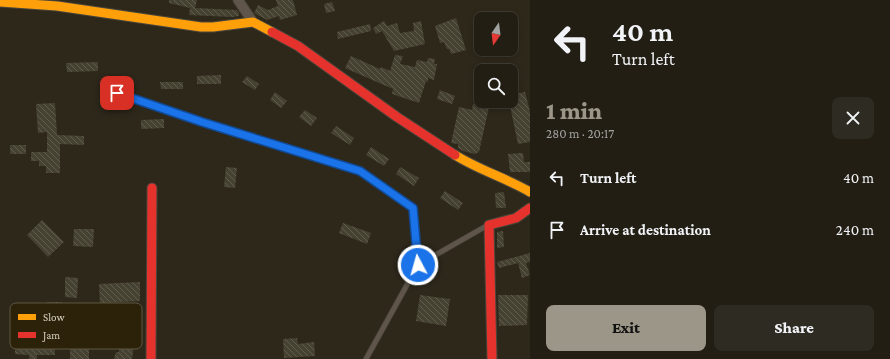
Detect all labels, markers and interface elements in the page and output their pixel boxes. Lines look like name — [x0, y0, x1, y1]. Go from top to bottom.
north arrow — [474, 12, 518, 56]
map controls — [474, 12, 518, 108]
icon: left — [546, 16, 598, 68]
text: 40 m — [612, 16, 673, 47]
text: Turn left — [612, 49, 675, 69]
button: search — [474, 64, 518, 108]
pin — [100, 76, 134, 110]
icon: arrive — [106, 82, 128, 104]
text: 1 min — [546, 97, 602, 124]
button: close — [832, 97, 874, 139]
text: 280 m · 20:17 — [546, 126, 614, 141]
icon: left — [546, 167, 568, 189]
text: Turn left — [580, 170, 636, 186]
text: 40 m — [843, 170, 874, 186]
icon: arrive — [546, 219, 568, 241]
text: Arrive at destination — [580, 222, 711, 238]
text: 240 m — [836, 222, 874, 238]
position arrow — [397, 244, 439, 286]
legend — [10, 303, 142, 349]
button: Exit — [546, 305, 706, 351]
button: Share — [714, 305, 874, 351]
text: Slow — [43, 311, 65, 323]
text: Jam — [42, 329, 60, 342]

